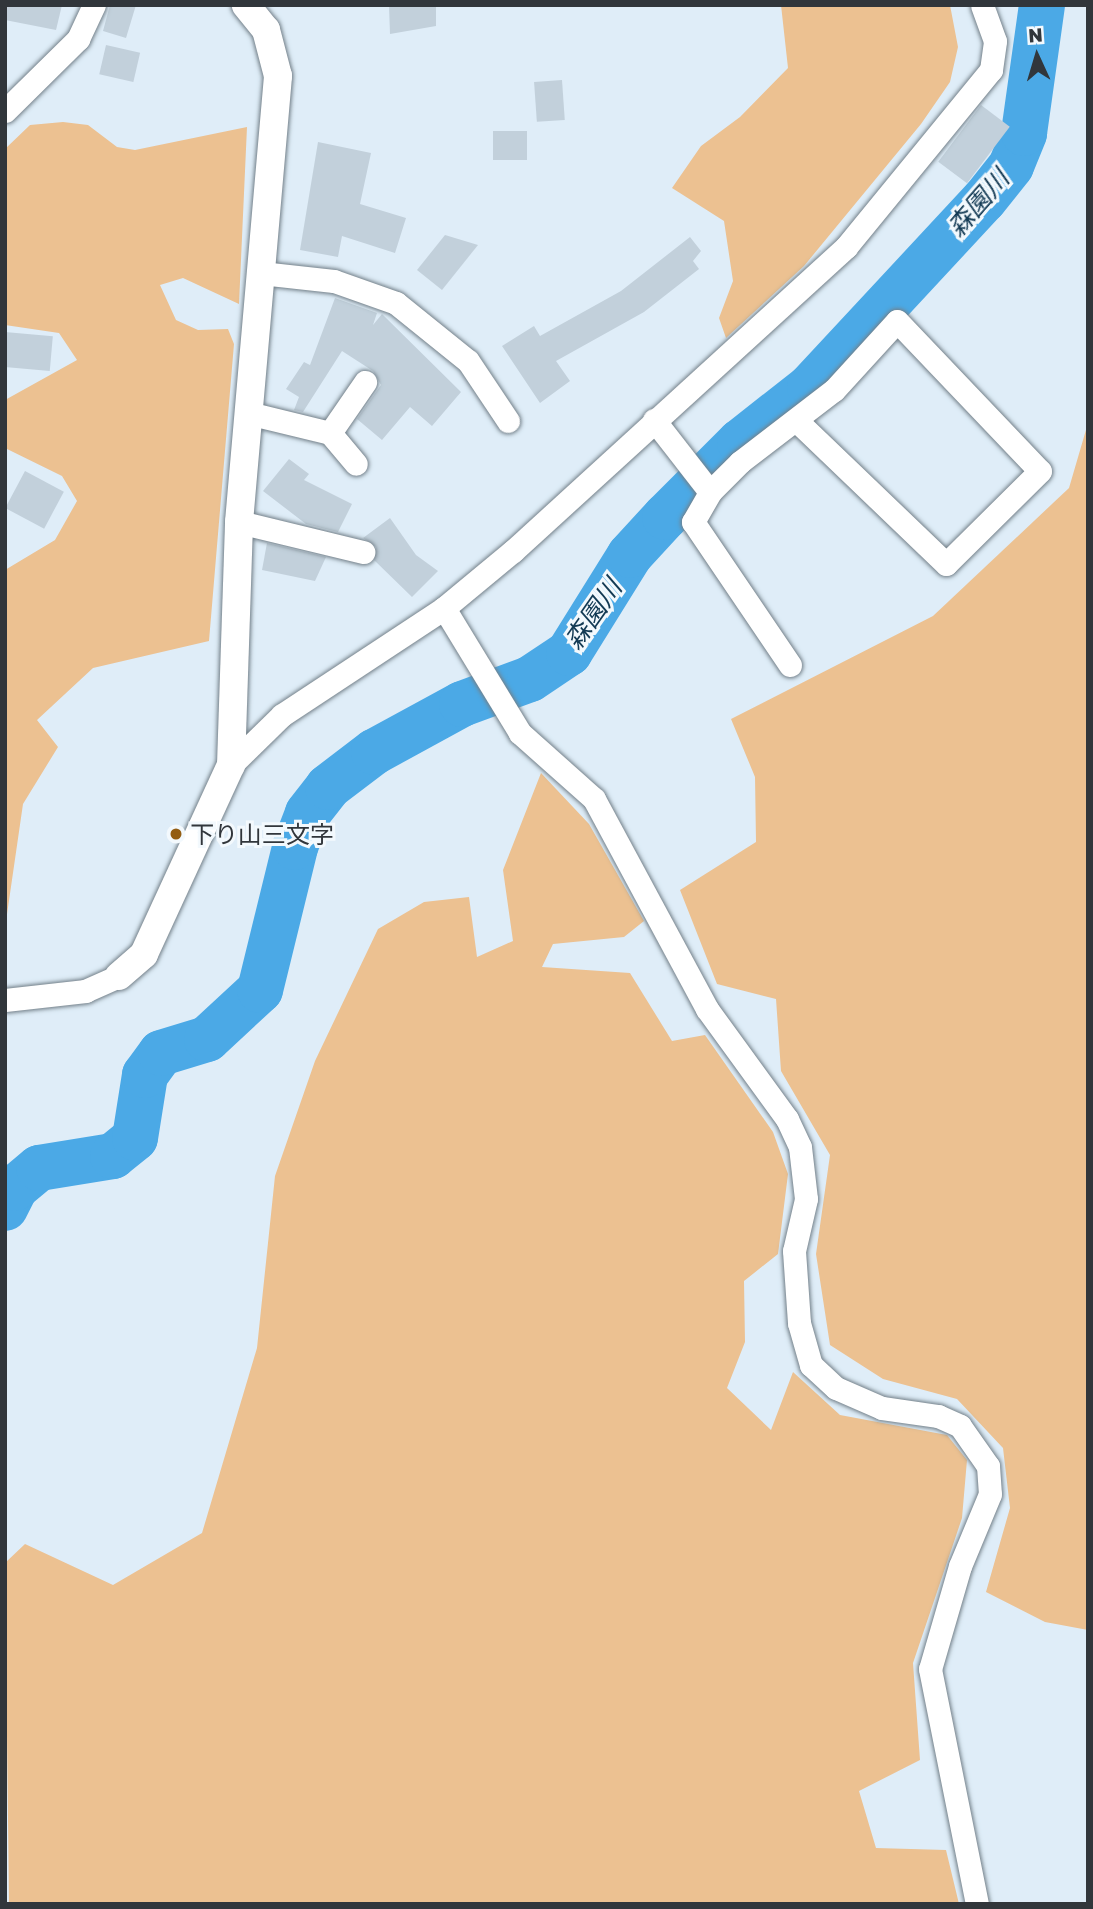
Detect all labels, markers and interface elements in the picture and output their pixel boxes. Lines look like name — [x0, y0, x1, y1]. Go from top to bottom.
north arrow — [1002, 21, 1072, 91]
text: N — [1027, 23, 1044, 47]
water label: 森園川 — [941, 163, 1015, 243]
water label: 森園川 — [558, 573, 628, 655]
place label: 下り山三文字 — [190, 820, 334, 848]
marker: 下り山三文字 — [168, 826, 184, 842]

